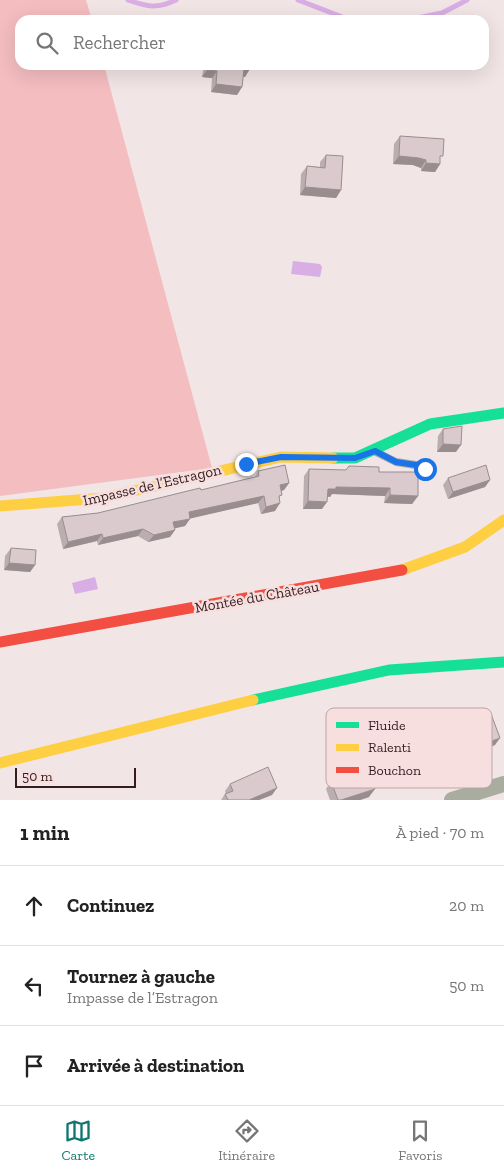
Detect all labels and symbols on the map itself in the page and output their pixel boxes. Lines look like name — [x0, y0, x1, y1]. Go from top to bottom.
route end — [235, 453, 258, 476]
route start — [414, 458, 437, 481]
street label: Impasse de l’Estragon — [81, 460, 223, 510]
street label: Montée du Château — [193, 577, 321, 617]
legend — [326, 708, 492, 788]
text: Fluide — [368, 717, 406, 734]
text: Ralenti — [368, 739, 411, 756]
text: Bouchon — [368, 762, 421, 779]
scale bar — [15, 765, 136, 788]

